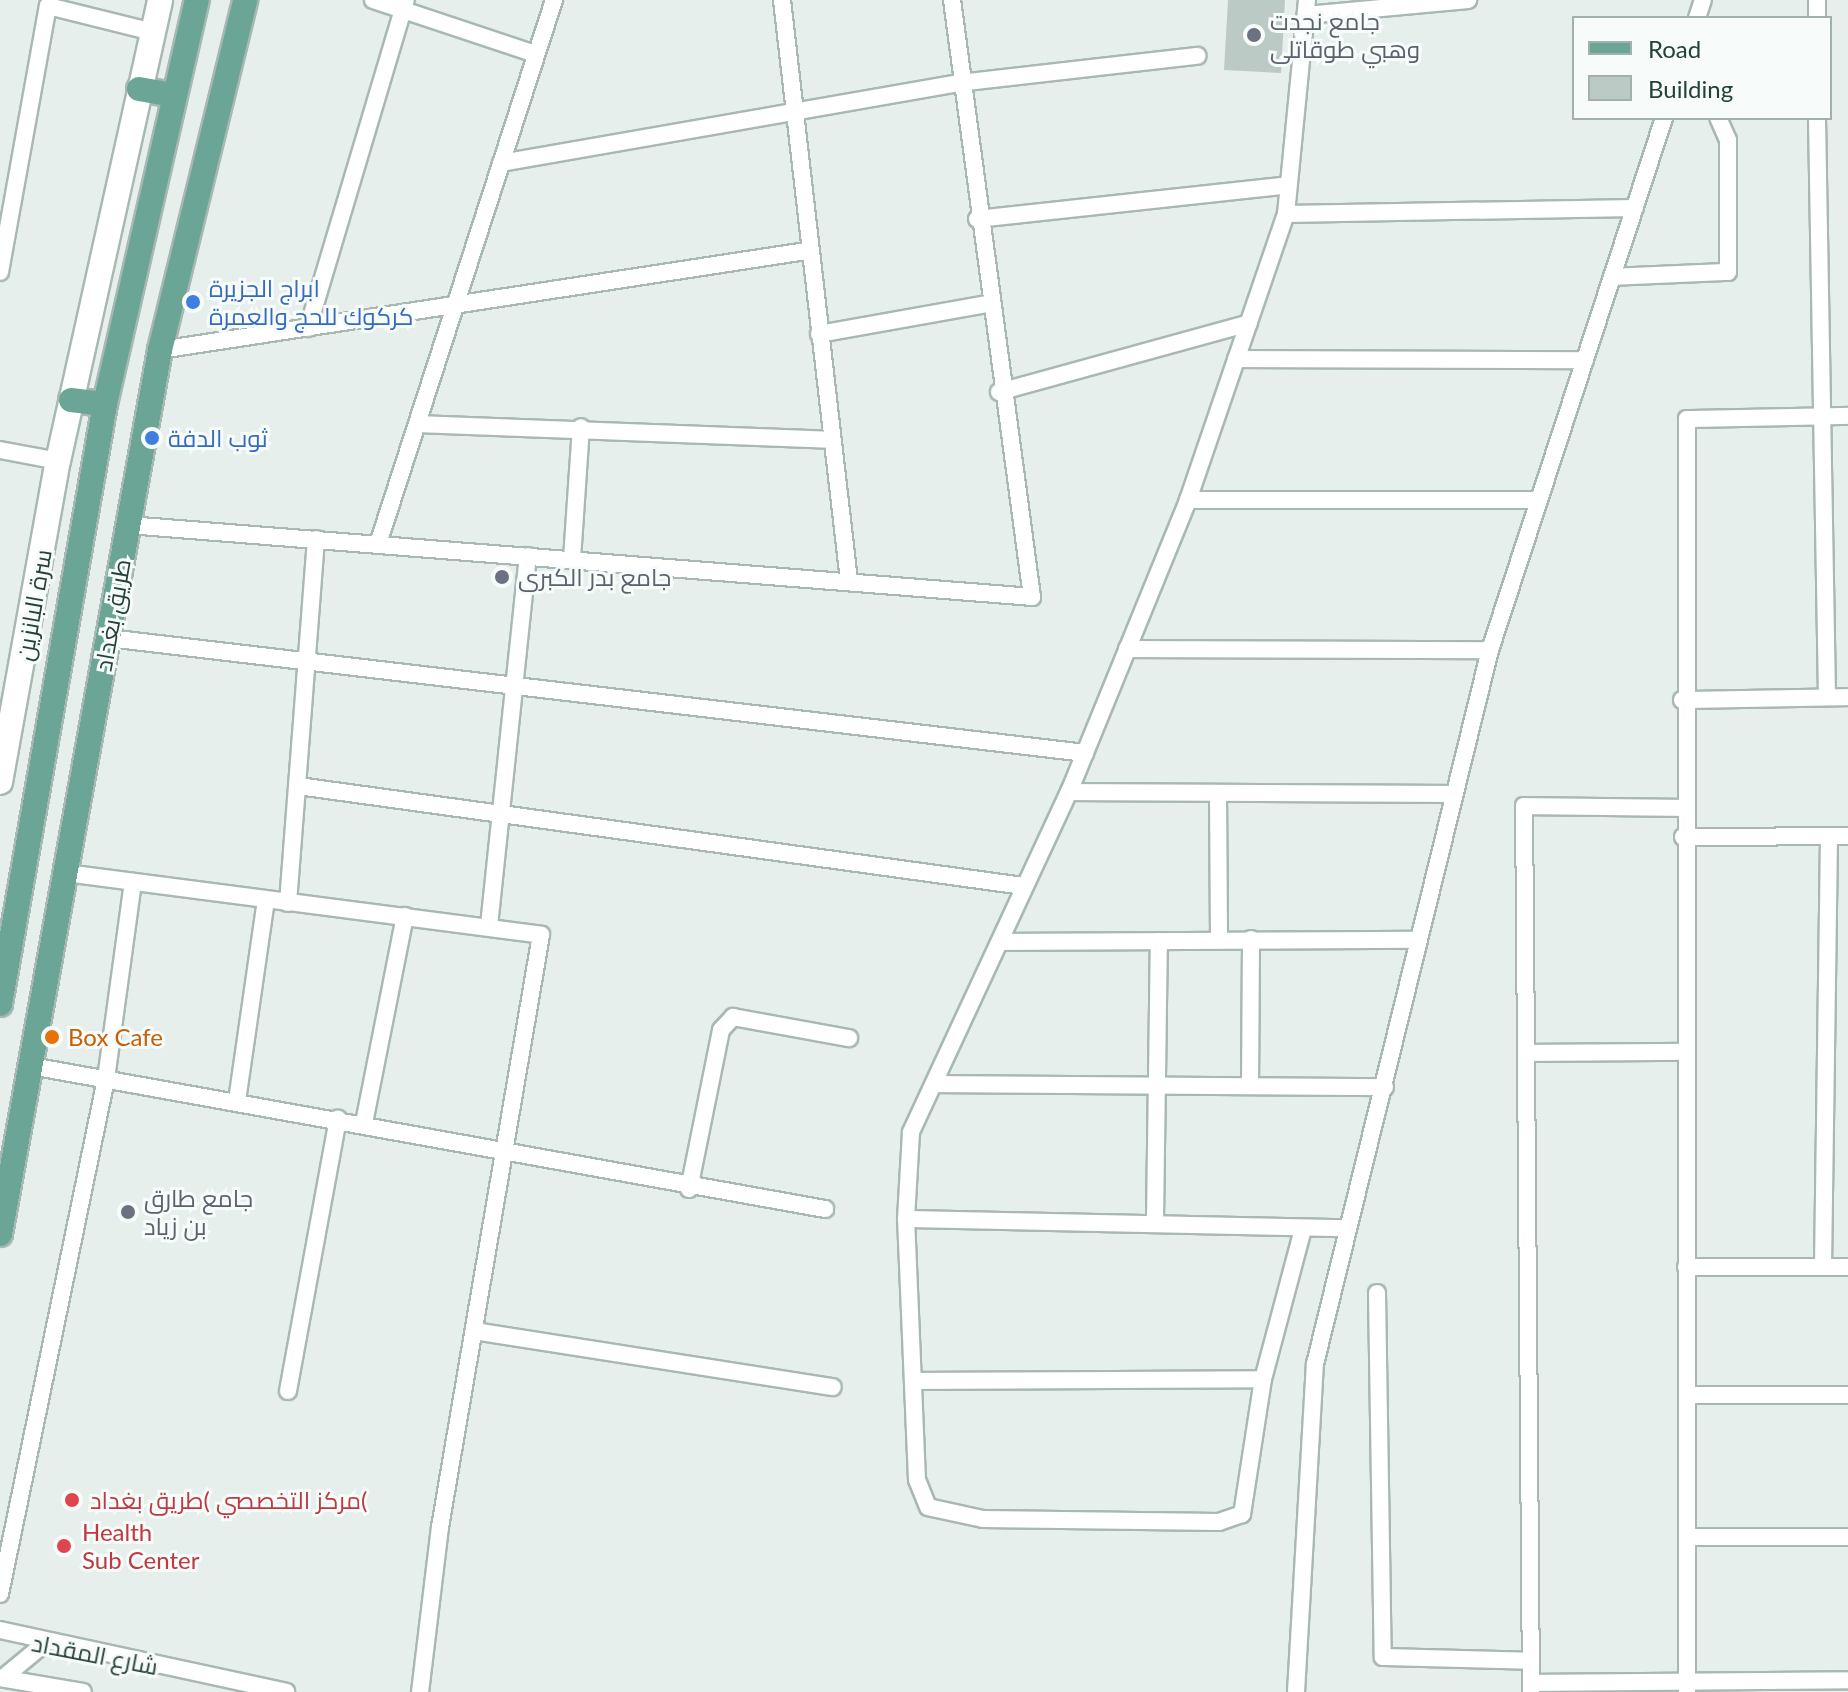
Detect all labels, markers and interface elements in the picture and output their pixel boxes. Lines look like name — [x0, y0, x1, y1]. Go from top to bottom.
place label: جامع نجدت وهبي طوقاتلى — [1270, 7, 1420, 63]
legend — [1572, 16, 1832, 120]
marker: جامع نجدت وهبي طوقاتلى — [1245, 26, 1263, 44]
text: Road — [1648, 34, 1701, 63]
text: Building — [1648, 74, 1733, 103]
place label: ابراج الجزيرة كركوك للحج والعمرة — [209, 274, 414, 330]
marker: ابراج الجزيرة كركوك للحج والعمرة — [184, 293, 202, 311]
place label: ثوب الدفة — [168, 424, 268, 452]
marker: ثوب الدفة — [143, 429, 161, 447]
street label: سرة البانزين — [9, 547, 57, 663]
street label: طريق بغداد — [88, 557, 136, 673]
place label: جامع بدر الكبرى — [518, 563, 671, 591]
marker: جامع بدر الكبرى — [493, 568, 511, 586]
place label: Box Cafe — [68, 1023, 163, 1051]
marker: Box Cafe — [43, 1028, 61, 1046]
place label: جامع طارق بن زياد — [144, 1184, 253, 1240]
marker: جامع طارق بن زياد — [119, 1203, 137, 1221]
place label: مركز التخصصي )طريق بغداد( — [90, 1486, 367, 1514]
marker: مركز التخصصي )طريق بغداد( — [61, 1489, 83, 1511]
place label: Health Sub Center — [82, 1518, 199, 1574]
marker: Health Sub Center — [53, 1535, 75, 1557]
street label: شارع المقداد — [29, 1628, 161, 1680]

